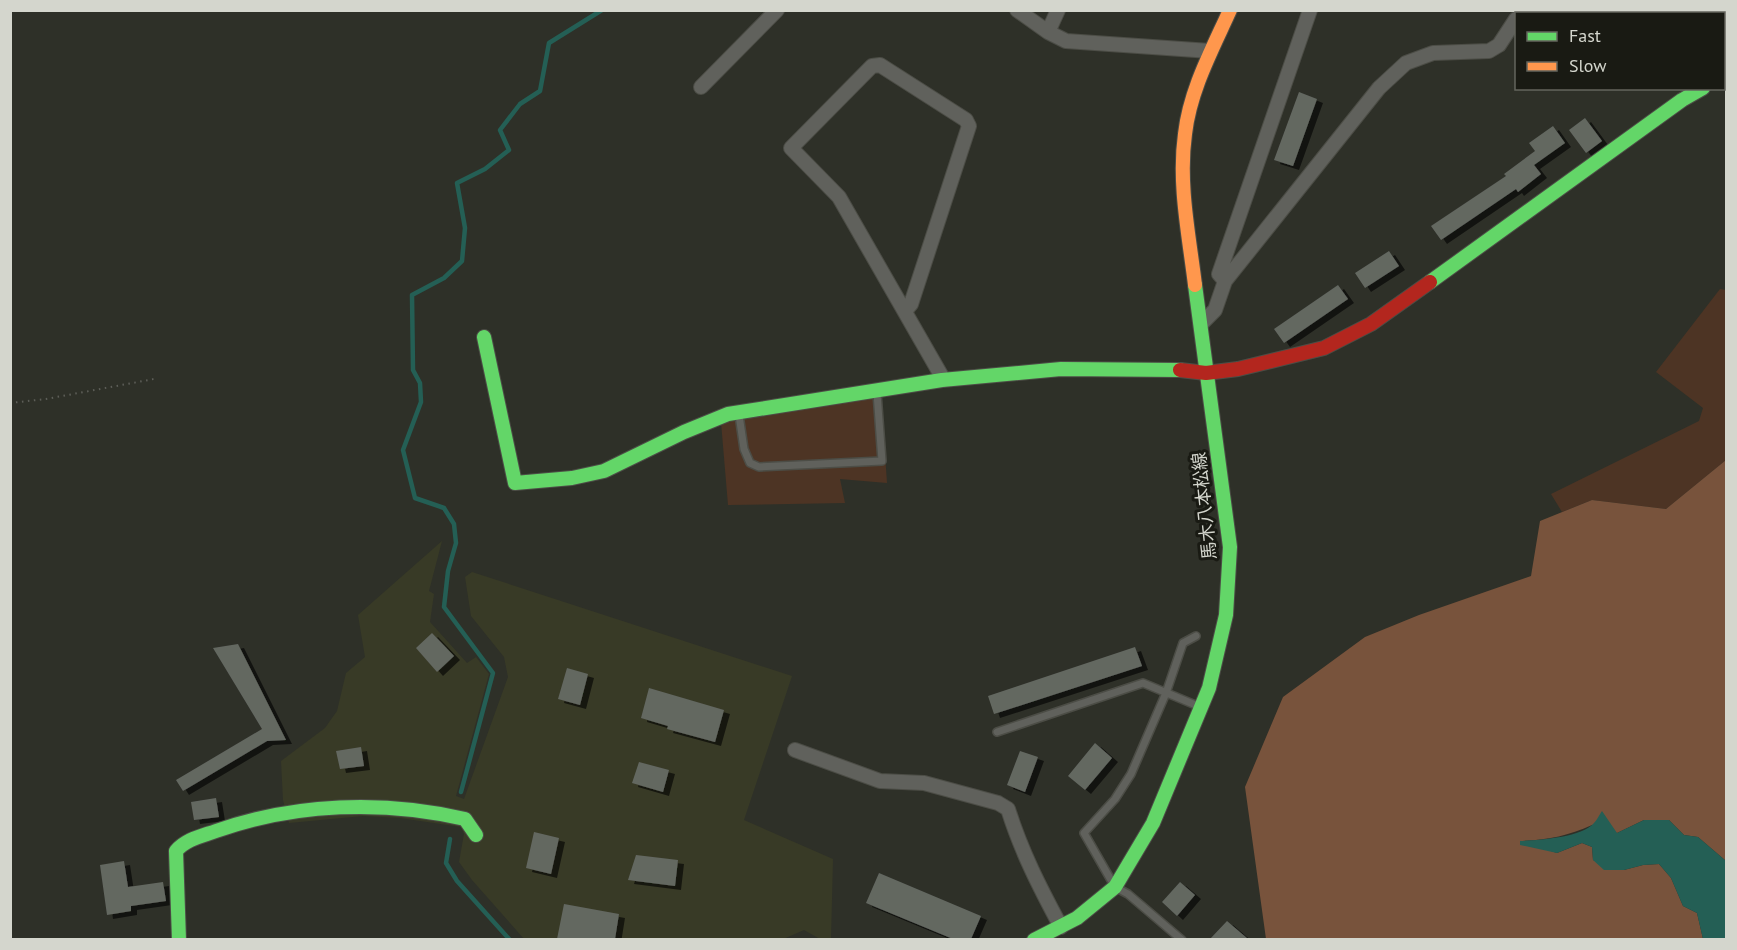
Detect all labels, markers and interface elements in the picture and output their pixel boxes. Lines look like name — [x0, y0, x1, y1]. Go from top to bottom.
legend — [1515, 12, 1725, 90]
text: Fast — [1569, 24, 1601, 47]
text: Slow — [1569, 54, 1607, 77]
street label: 馬木八本松線 — [1187, 451, 1221, 561]

